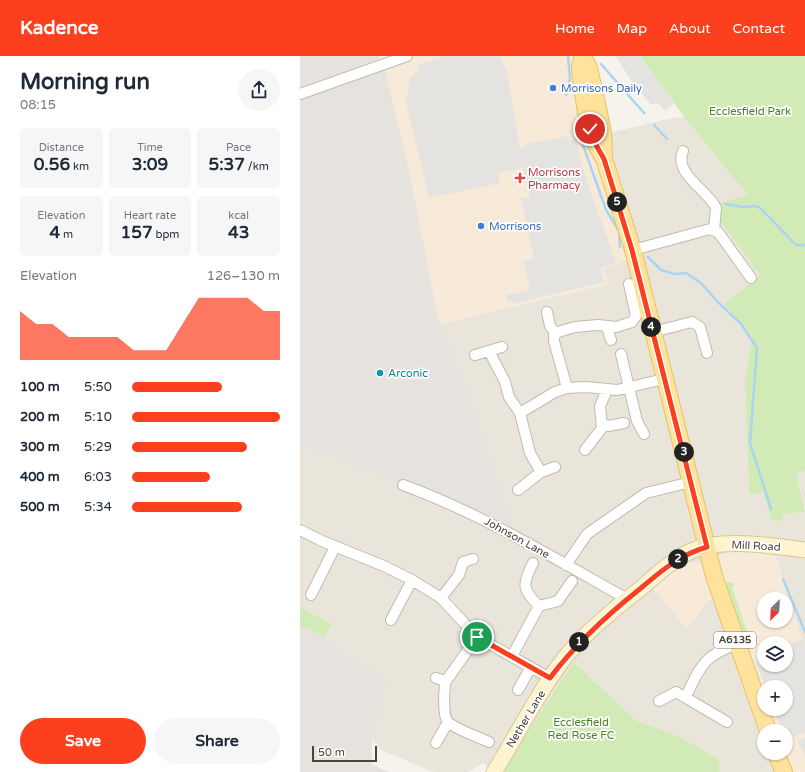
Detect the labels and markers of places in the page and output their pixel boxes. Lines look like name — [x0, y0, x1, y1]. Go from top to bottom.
place label: Morrisons Daily — [561, 82, 642, 95]
marker: Morrisons Daily — [548, 83, 558, 93]
pin — [573, 112, 607, 146]
place label: Morrisons Pharmacy — [528, 166, 581, 192]
marker: Morrisons Pharmacy — [515, 173, 525, 183]
pin: 5 — [607, 192, 627, 212]
place label: Morrisons — [489, 220, 541, 233]
marker: Morrisons — [476, 221, 486, 231]
pin: 4 — [641, 317, 661, 337]
place label: Arconic — [388, 367, 428, 380]
marker: Arconic — [375, 368, 385, 378]
pin: 3 — [674, 442, 694, 462]
pin: 2 — [668, 549, 688, 569]
pin — [460, 620, 494, 654]
pin: 1 — [569, 632, 589, 652]

